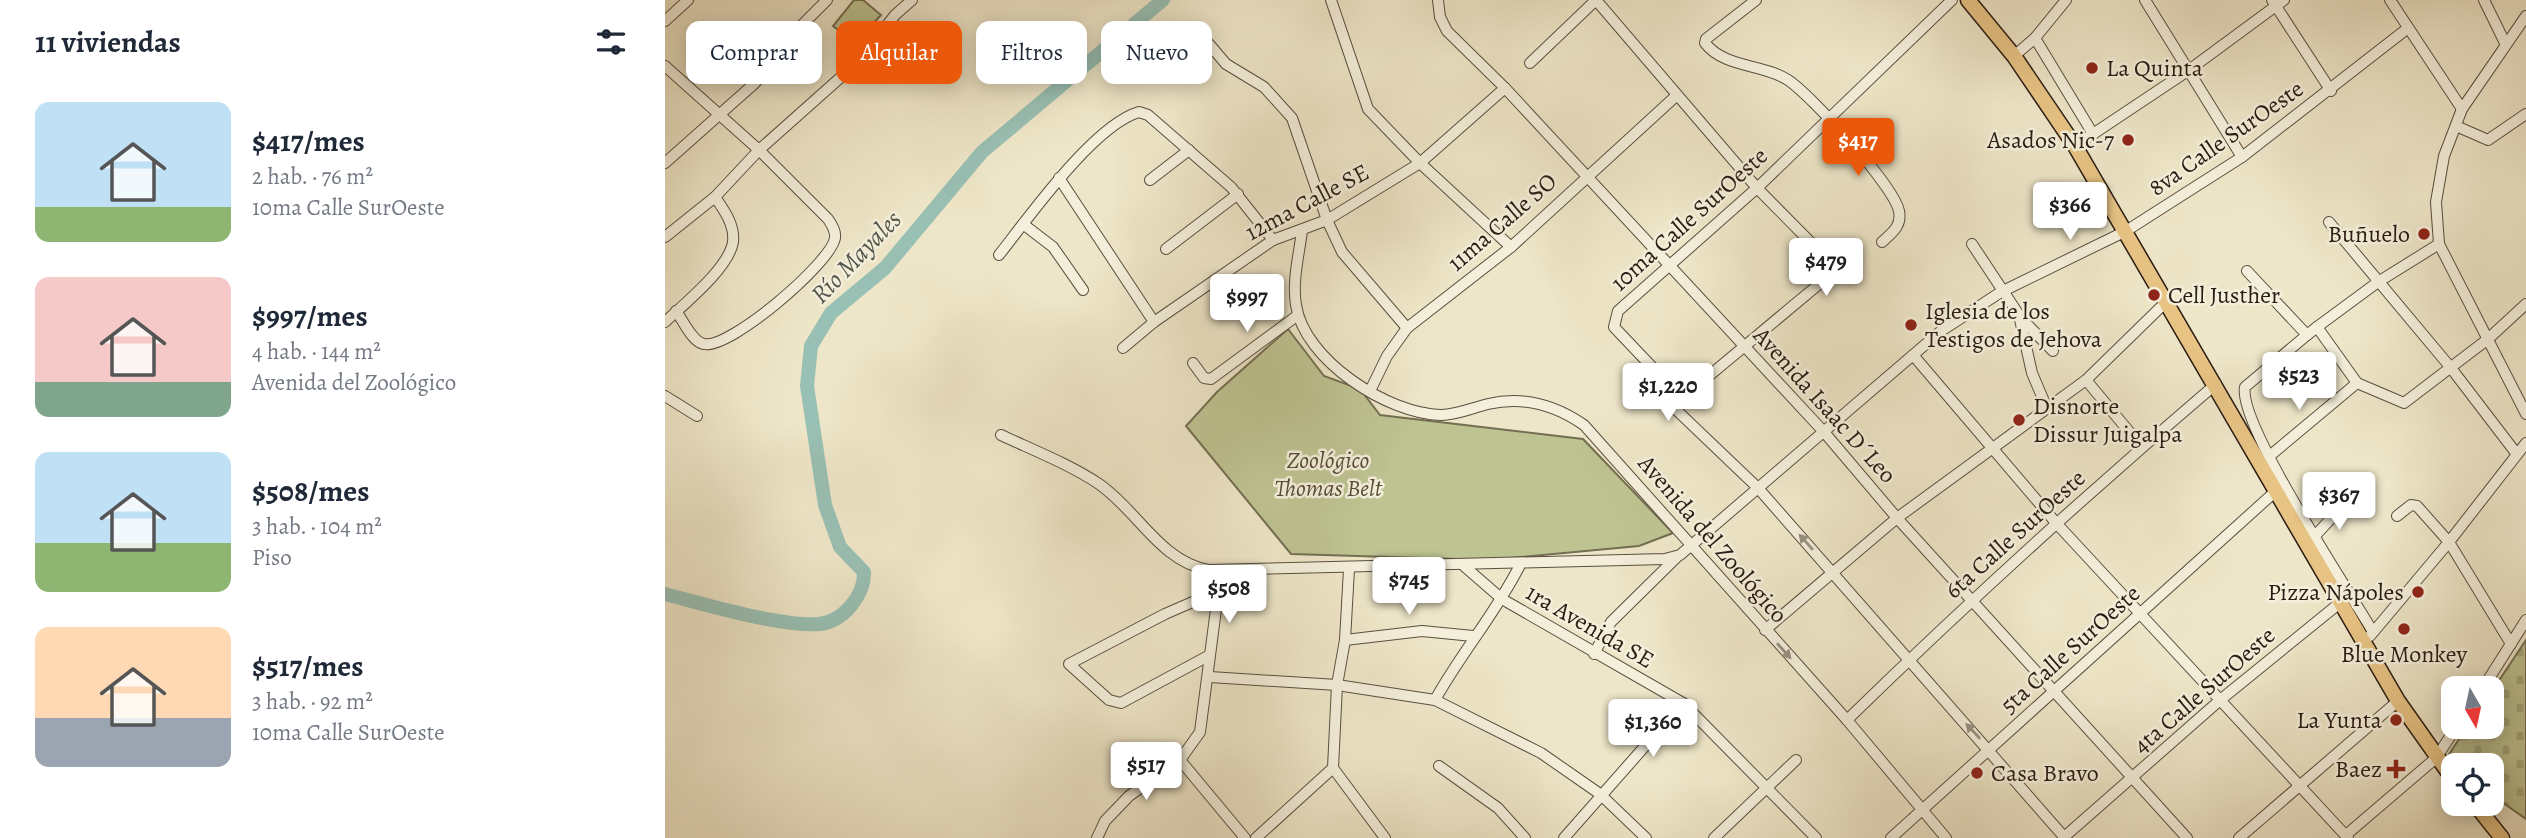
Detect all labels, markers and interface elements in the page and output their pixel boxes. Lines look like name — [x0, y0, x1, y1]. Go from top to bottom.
chip: Comprar — [686, 21, 822, 84]
chip: Alquilar — [836, 21, 962, 84]
chip: Filtros — [976, 21, 1087, 84]
chip: Nuevo — [1101, 21, 1212, 84]
text: 11 viviendas — [35, 22, 181, 62]
icon: filters — [592, 23, 630, 61]
place label: La Quinta — [2106, 52, 2204, 84]
marker: La Quinta — [2084, 60, 2100, 76]
street label: 8va Calle SurOeste — [2142, 73, 2310, 203]
pin: $417 — [1817, 118, 1899, 178]
text: $417/mes — [252, 121, 365, 161]
place label: Asados Nic-7 — [1986, 124, 2115, 156]
text: $417 — [1838, 125, 1878, 156]
icon: home — [91, 130, 175, 214]
marker: Asados Nic-7 — [2120, 132, 2136, 148]
street label: 10ma Calle SurOeste — [1604, 140, 1774, 298]
street label: 12ma Calle SE — [1240, 156, 1374, 248]
text: 2 hab. · 76 m² — [252, 161, 373, 192]
street label: 11ma Calle SO — [1441, 166, 1563, 278]
pin: $366 — [2029, 182, 2111, 242]
text: $366 — [2049, 189, 2091, 220]
text: 10ma Calle SurOeste — [252, 192, 445, 223]
water label: Río Mayales — [803, 203, 909, 311]
place label: Buñuelo — [2328, 218, 2410, 250]
marker: Buñuelo — [2416, 226, 2432, 242]
pin: $479 — [1785, 238, 1867, 298]
text: $479 — [1805, 245, 1847, 276]
pin: $997 — [1206, 274, 1288, 334]
place label: Cell Justher — [2168, 279, 2280, 311]
text: $997 — [1226, 281, 1268, 312]
marker: Cell Justher — [2146, 287, 2162, 303]
place label: Iglesia de los Testigos de Jehova — [1925, 295, 2103, 355]
text: $997/mes — [252, 296, 368, 336]
icon: home — [91, 305, 175, 389]
marker: Iglesia de los Testigos de Jehova — [1903, 317, 1919, 333]
street label: Avenida Isaac D´Leo — [1746, 319, 1904, 490]
text: 4 hab. · 144 m² — [252, 336, 381, 367]
pin: $523 — [2258, 352, 2340, 412]
text: $523 — [2278, 359, 2320, 390]
pin: $1,220 — [1611, 364, 1725, 423]
text: Avenida del Zoológico — [252, 367, 456, 398]
text: $1,220 — [1639, 370, 1697, 401]
place label: Disnorte Dissur Juigalpa — [2033, 390, 2183, 450]
marker: Disnorte Dissur Juigalpa — [2011, 412, 2027, 428]
park label: Zoológico Thomas Belt — [1274, 444, 1383, 504]
street label: Avenida del Zoológico — [1630, 447, 1795, 630]
street label: 6ta Calle SurOeste — [1938, 462, 2092, 606]
text: $508/mes — [252, 471, 369, 511]
pin: $367 — [2298, 472, 2380, 532]
text: $367 — [2318, 479, 2360, 510]
icon: home — [91, 480, 175, 564]
text: 3 hab. · 104 m² — [252, 511, 382, 542]
one-way arrow — [1798, 533, 1814, 551]
text: Piso — [252, 542, 292, 573]
pin: $745 — [1368, 558, 1450, 617]
text: $745 — [1388, 564, 1430, 595]
pin: $508 — [1188, 566, 1270, 625]
text: $508 — [1207, 572, 1251, 603]
street label: 1ra Avenida SE — [1520, 576, 1660, 676]
place label: Pizza Nápoles — [2267, 576, 2404, 608]
street label: 5ta Calle SurOeste — [1993, 577, 2147, 721]
marker: Pizza Nápoles — [2410, 584, 2426, 600]
street label: 4ta Calle SurOeste — [2126, 619, 2282, 761]
marker: Blue Monkey — [2396, 621, 2412, 637]
place label: Blue Monkey — [2341, 638, 2468, 670]
one-way arrow — [1776, 642, 1792, 660]
text: $517/mes — [252, 646, 363, 686]
icon: home — [91, 655, 175, 739]
north arrow — [2441, 676, 2504, 738]
map controls — [2441, 676, 2504, 816]
text: 3 hab. · 92 m² — [252, 686, 373, 717]
pin: $1,360 — [1596, 700, 1710, 759]
place label: La Yunta — [2296, 704, 2383, 736]
text: $1,360 — [1624, 706, 1682, 737]
marker: La Yunta — [2388, 712, 2404, 728]
text: 10ma Calle SurOeste — [252, 717, 445, 748]
one-way arrow — [1965, 723, 1981, 740]
pin: $517 — [1105, 742, 1187, 802]
text: $517 — [1127, 749, 1165, 780]
place label: Baez — [2335, 753, 2382, 785]
button: locate — [2441, 753, 2504, 816]
place label: Casa Bravo — [1991, 757, 2099, 789]
marker: Baez — [2388, 761, 2404, 777]
marker: Casa Bravo — [1969, 765, 1985, 781]

